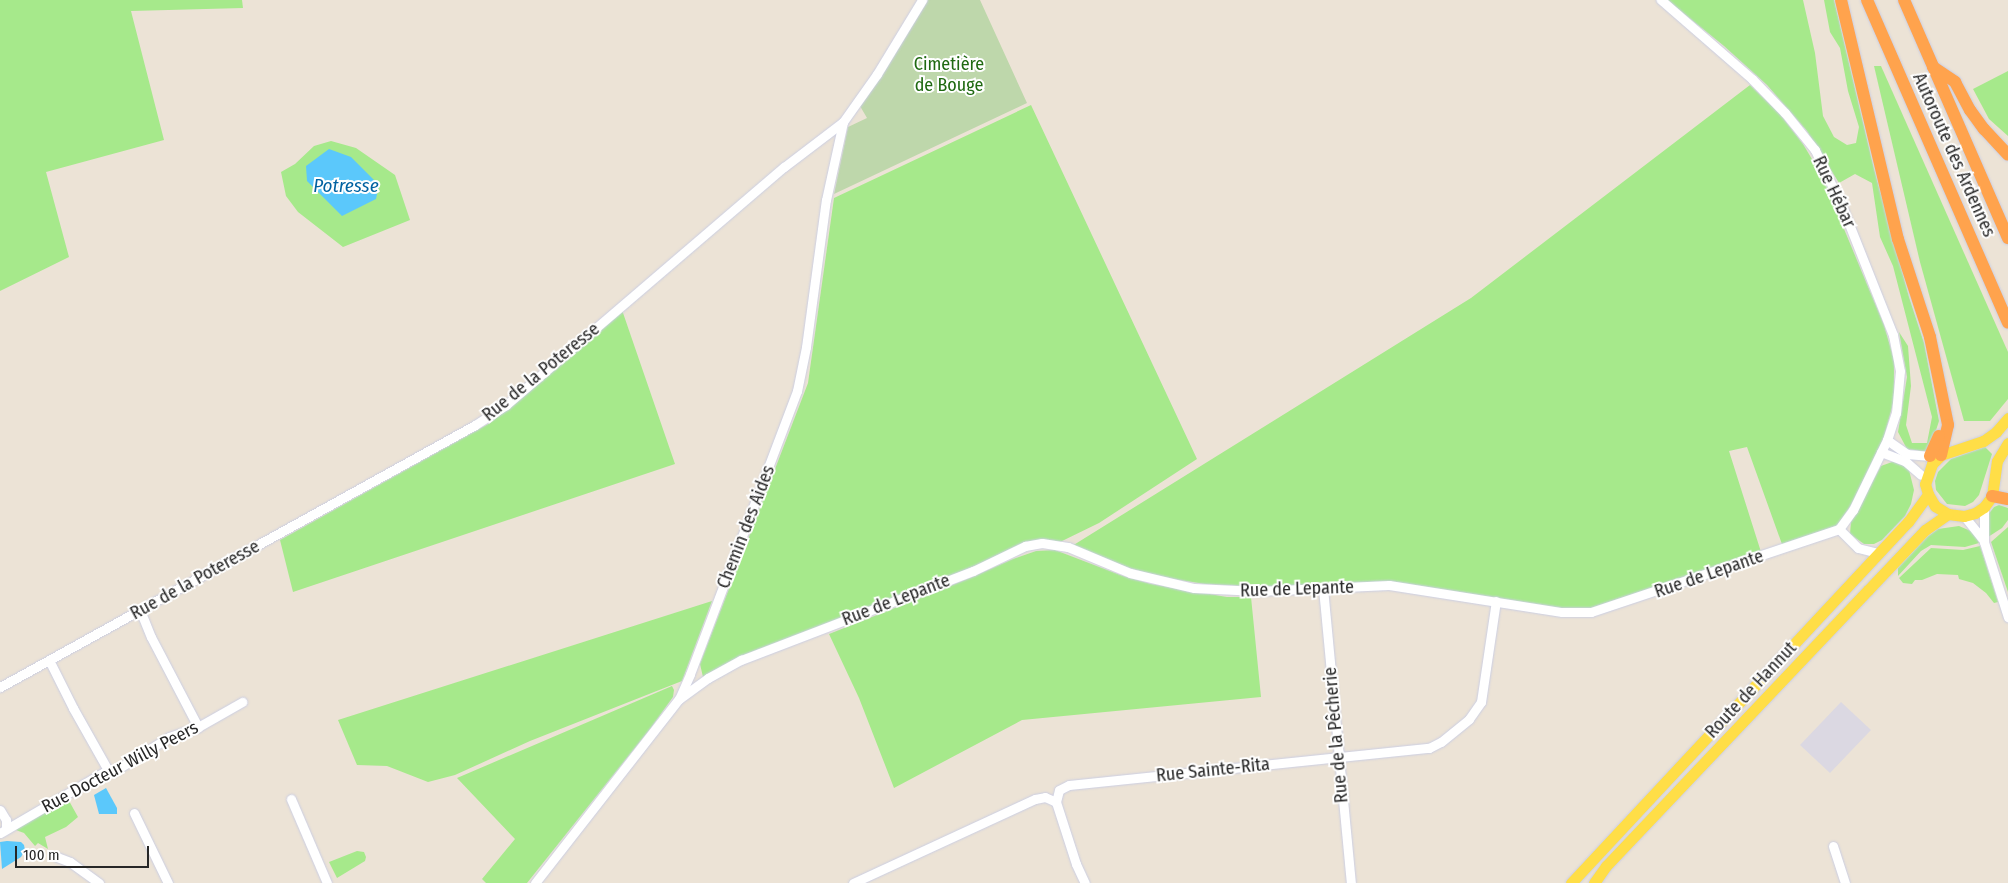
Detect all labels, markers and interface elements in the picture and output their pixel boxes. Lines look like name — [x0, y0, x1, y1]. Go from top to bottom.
park label: Cimetière de Bouge — [914, 54, 984, 96]
street label: Autoroute des Ardennes — [1908, 70, 2000, 240]
street label: Rue Hébar — [1808, 153, 1860, 231]
water label: Potresse — [313, 175, 379, 197]
street label: Rue de la Poteresse — [478, 318, 604, 426]
street label: Chemin des Aides — [713, 462, 779, 592]
street label: Rue de la Poteresse — [127, 536, 263, 624]
street label: Rue de Lepante — [1652, 545, 1766, 603]
street label: Rue de Lepante — [839, 570, 953, 630]
street label: Rue de Lepante — [1240, 576, 1354, 602]
street label: Route de Hannut — [1701, 637, 1801, 743]
street label: Rue de la Pêcherie — [1319, 666, 1353, 804]
street label: Rue Docteur Willy Peers — [38, 717, 202, 817]
street label: Rue Sainte-Rita — [1155, 753, 1271, 787]
scale bar — [18, 836, 151, 868]
text: 100 m — [23, 846, 60, 864]

